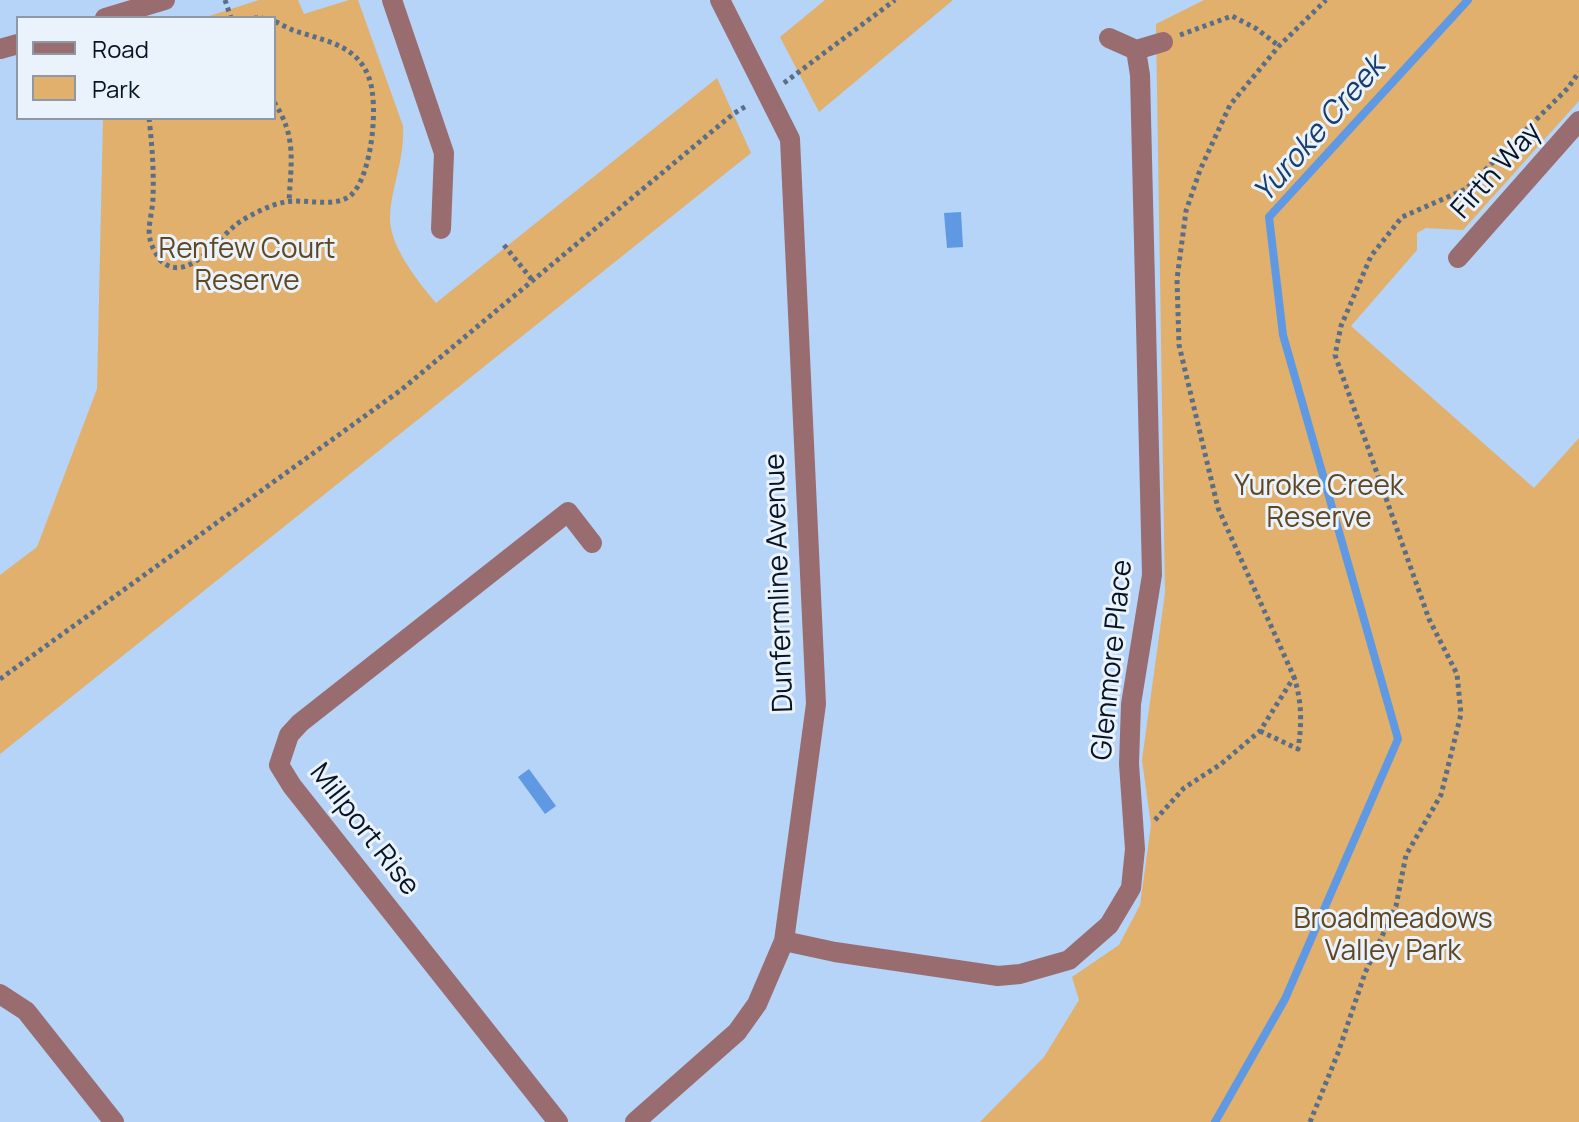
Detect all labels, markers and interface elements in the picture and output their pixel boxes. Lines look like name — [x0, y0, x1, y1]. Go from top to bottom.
legend — [16, 16, 276, 120]
text: Road — [92, 32, 149, 65]
water label: Yuroke Creek — [1247, 50, 1393, 210]
text: Park — [92, 72, 140, 105]
street label: Firth Way — [1445, 116, 1549, 226]
park label: Renfew Court Reserve — [158, 233, 336, 299]
street label: Dunfermline Avenue — [759, 453, 801, 713]
park label: Yuroke Creek Reserve — [1234, 470, 1404, 536]
street label: Glenmore Place — [1086, 558, 1140, 762]
street label: Millport Rise — [302, 757, 426, 903]
park label: Broadmeadows Valley Park — [1293, 903, 1493, 969]

